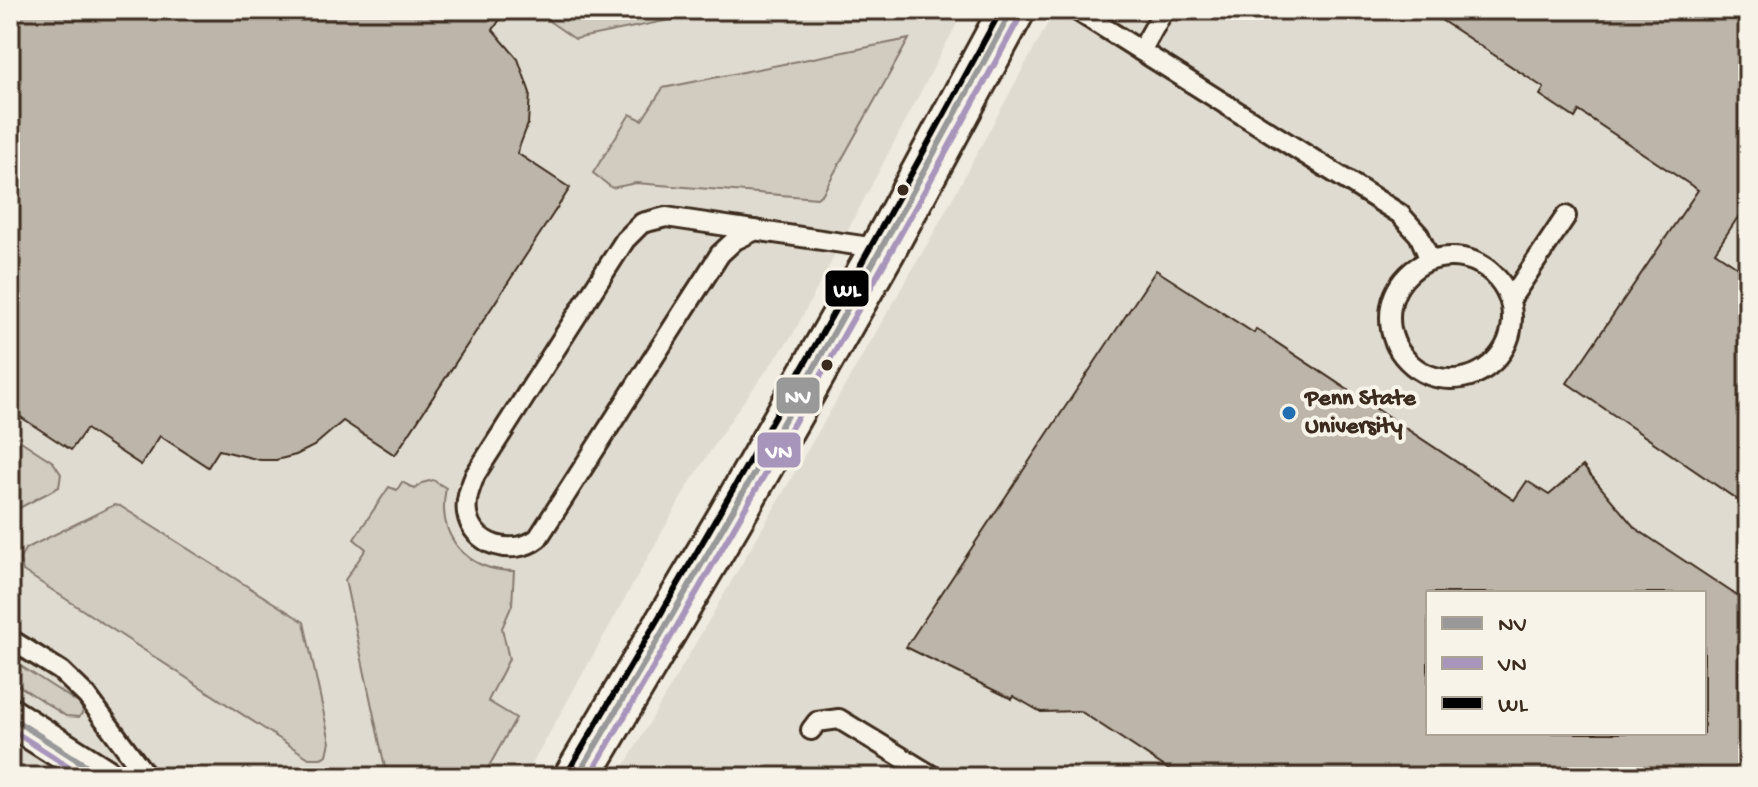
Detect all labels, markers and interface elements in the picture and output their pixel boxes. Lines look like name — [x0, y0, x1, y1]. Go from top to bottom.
unlabelled marker — [895, 182, 911, 198]
line badge: WL — [824, 269, 870, 308]
text: WL — [833, 279, 862, 305]
unlabelled marker — [819, 357, 835, 373]
line badge: NV — [775, 376, 821, 415]
place label: Penn State University — [1303, 385, 1417, 442]
text: NV — [785, 386, 811, 412]
marker: Penn State University — [1280, 404, 1298, 422]
line badge: VN — [756, 431, 802, 469]
text: VN — [765, 441, 792, 467]
legend — [1426, 591, 1706, 735]
text: NV — [1498, 612, 1527, 641]
text: VN — [1497, 652, 1527, 681]
text: WL — [1498, 692, 1528, 721]

